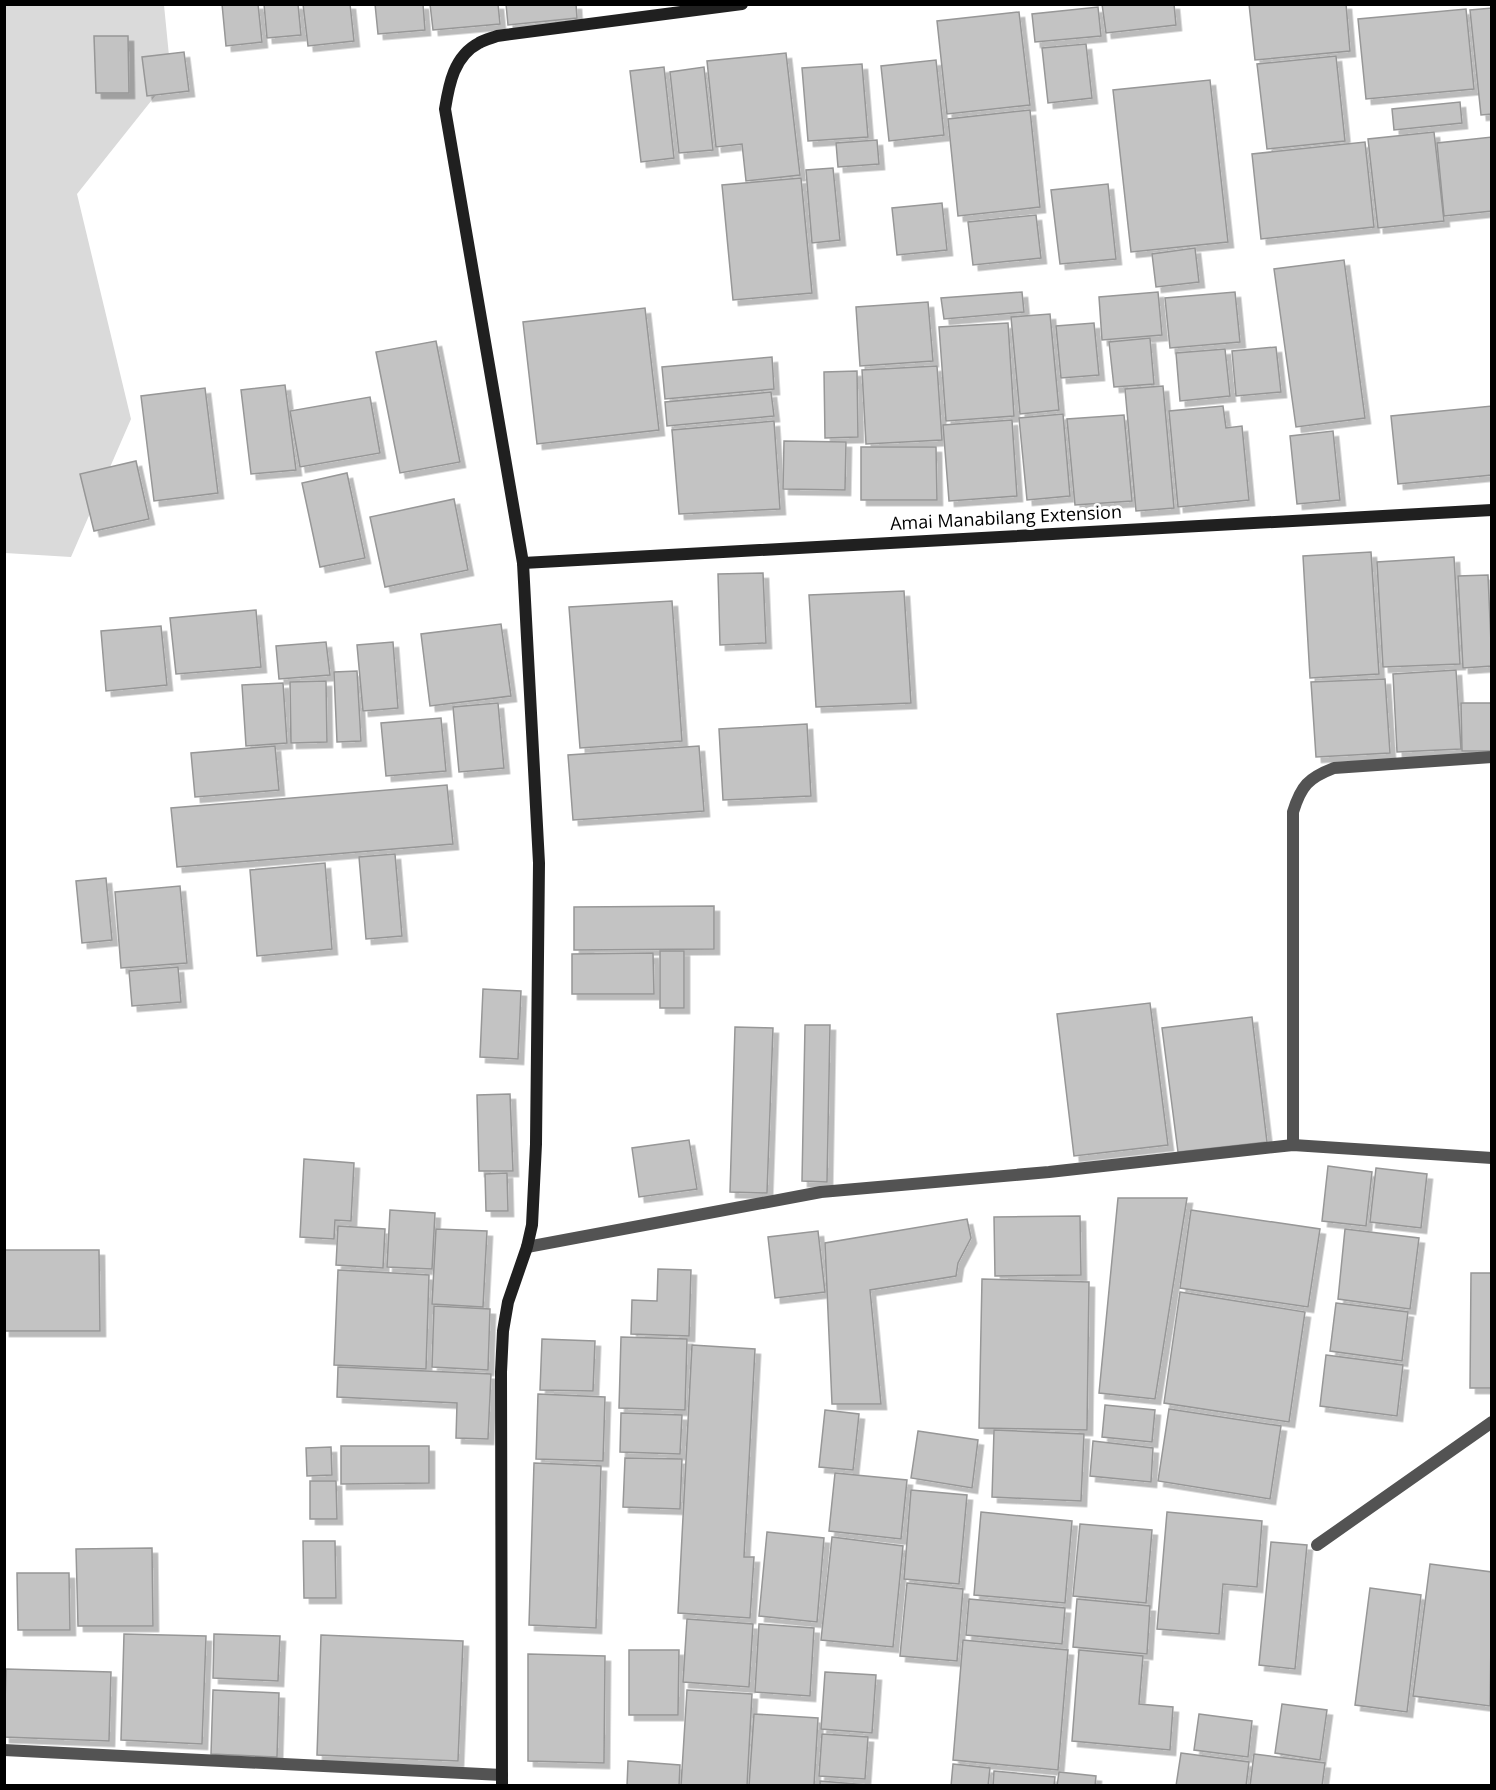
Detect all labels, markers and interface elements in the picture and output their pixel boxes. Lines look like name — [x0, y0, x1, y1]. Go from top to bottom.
street label: Amai Manabilang Extension — [889, 499, 1122, 535]

